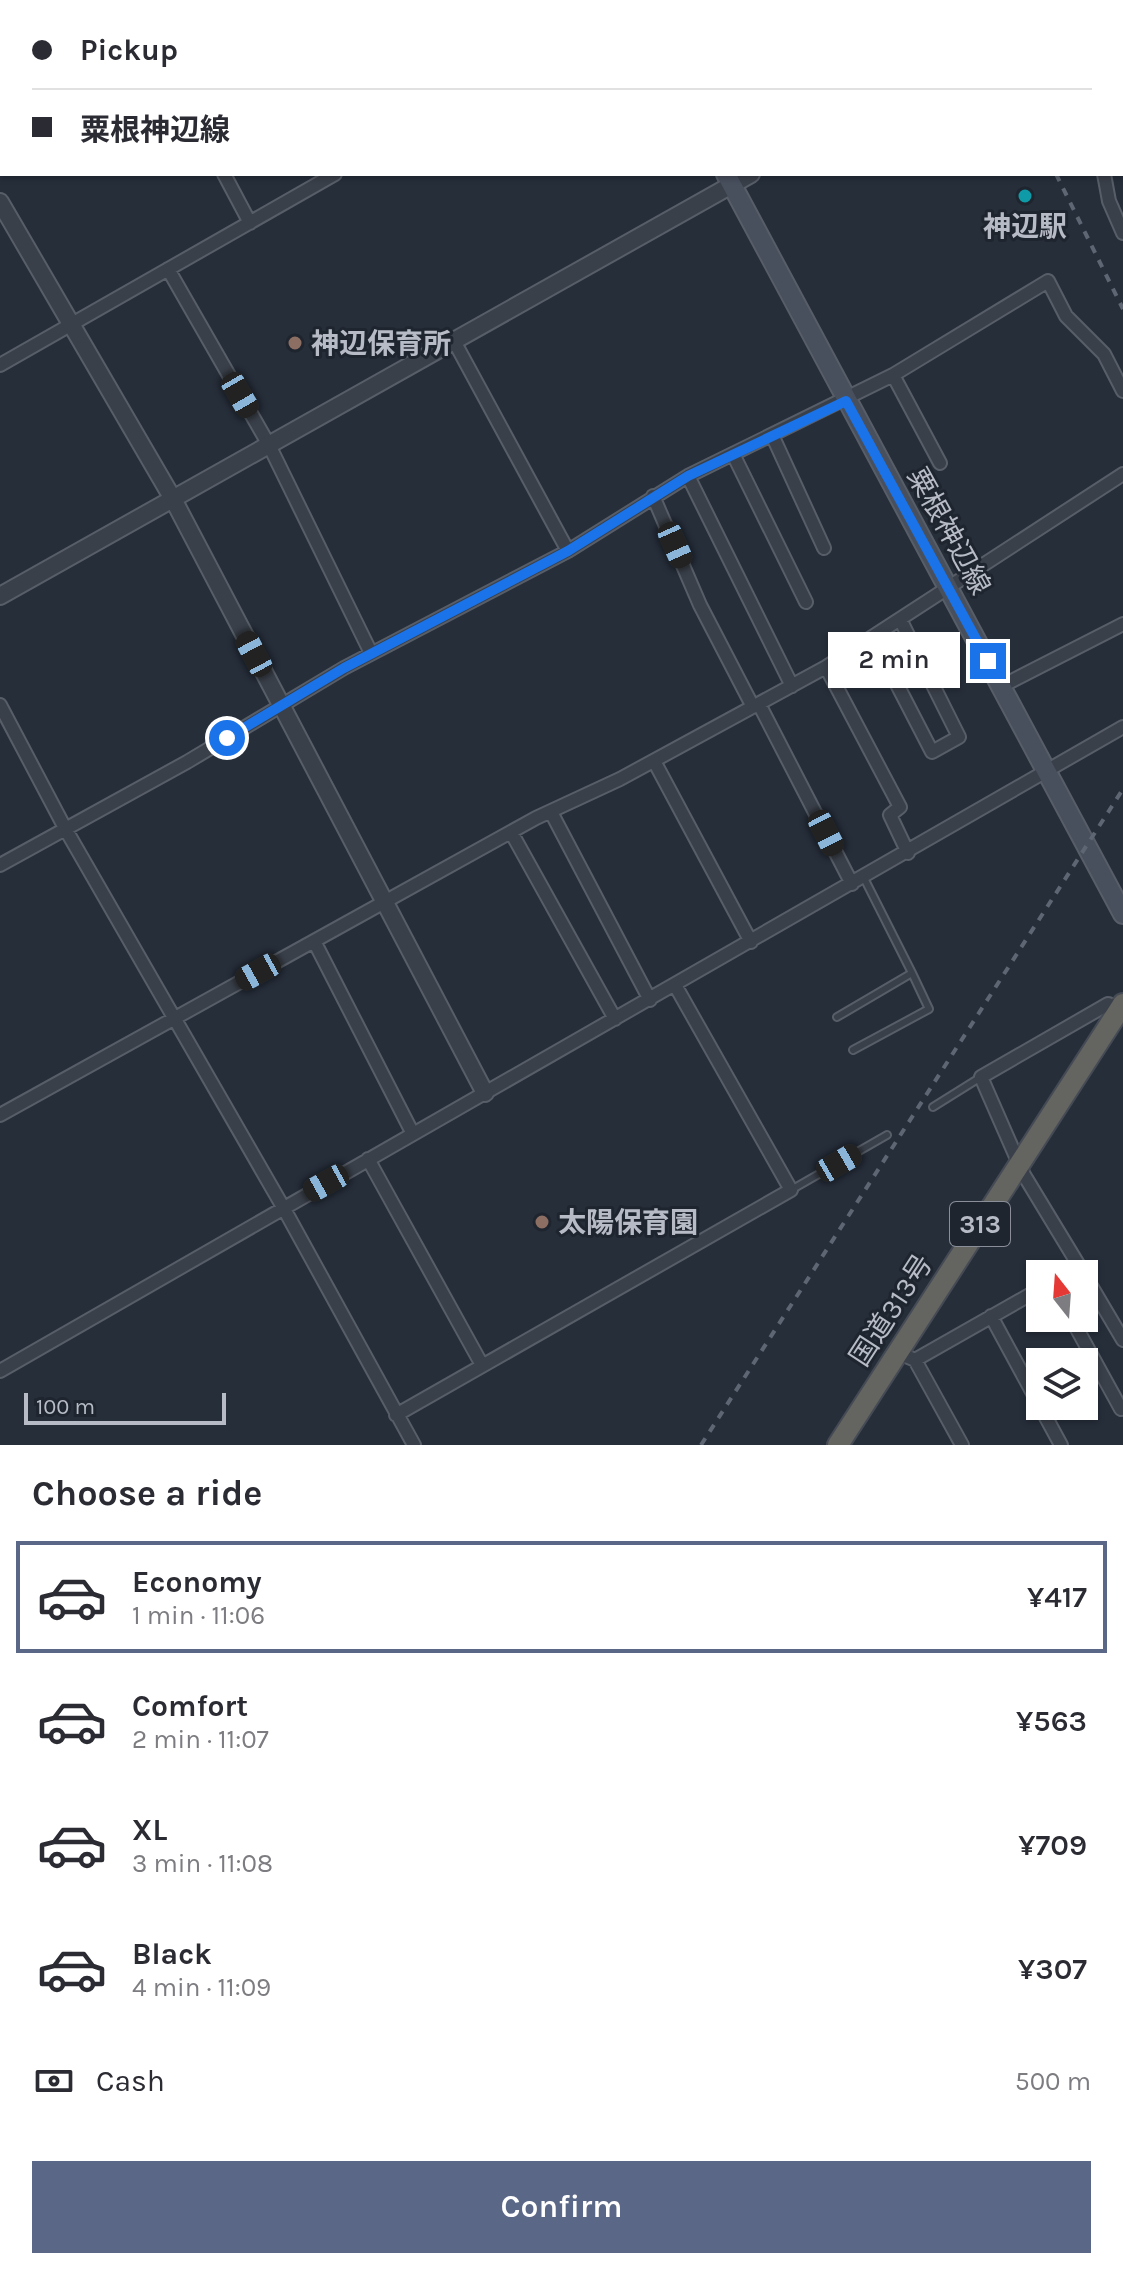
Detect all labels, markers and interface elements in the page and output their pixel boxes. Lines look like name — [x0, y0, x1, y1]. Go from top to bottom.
text: Pickup — [80, 32, 178, 68]
text: 粟根神辺線 — [80, 112, 230, 148]
marker: 神辺駅 — [1016, 187, 1034, 205]
place label: 神辺駅 — [983, 210, 1067, 243]
place label: 神辺保育所 — [311, 327, 451, 360]
marker: 神辺保育所 — [286, 334, 304, 352]
car — [218, 368, 262, 422]
street label: 粟根神辺線 — [901, 462, 997, 600]
car — [654, 518, 696, 572]
car — [232, 627, 276, 681]
callout: 2 min — [828, 633, 960, 689]
route end — [970, 643, 1006, 679]
text: 2 min — [859, 644, 929, 675]
route start — [209, 720, 245, 756]
car — [804, 806, 848, 860]
car — [231, 950, 285, 994]
car — [812, 1141, 866, 1185]
car — [299, 1161, 353, 1205]
road number: 313 — [950, 1202, 1010, 1246]
place label: 太陽保育園 — [558, 1206, 698, 1239]
marker: 太陽保育園 — [533, 1213, 551, 1231]
street label: 国道313号 — [843, 1248, 939, 1372]
north arrow — [1026, 1260, 1098, 1332]
map controls — [1026, 1260, 1098, 1420]
button: layers — [1026, 1348, 1098, 1420]
scale bar — [24, 1389, 226, 1425]
text: 100 m — [36, 1394, 95, 1420]
text: Choose a ride — [32, 1472, 262, 1514]
icon: car — [36, 1561, 108, 1633]
text: Economy — [132, 1564, 262, 1600]
text: ¥417 — [1027, 1579, 1087, 1615]
text: 1 min · 11:06 — [132, 1600, 265, 1631]
icon: car — [36, 1685, 108, 1757]
text: Comfort — [132, 1688, 248, 1724]
text: ¥563 — [1016, 1703, 1087, 1739]
text: 2 min · 11:07 — [132, 1724, 269, 1755]
icon: car — [36, 1809, 108, 1881]
text: XL — [132, 1812, 167, 1848]
text: ¥709 — [1018, 1827, 1087, 1863]
text: 3 min · 11:08 — [132, 1848, 273, 1879]
icon: car — [36, 1933, 108, 2005]
text: Black — [132, 1936, 212, 1972]
text: ¥307 — [1018, 1951, 1087, 1987]
text: 4 min · 11:09 — [132, 1972, 271, 2003]
icon: cash — [32, 2059, 76, 2103]
text: Cash — [96, 2063, 165, 2099]
text: 500 m — [1015, 2066, 1091, 2097]
button: Confirm — [32, 2161, 1091, 2253]

